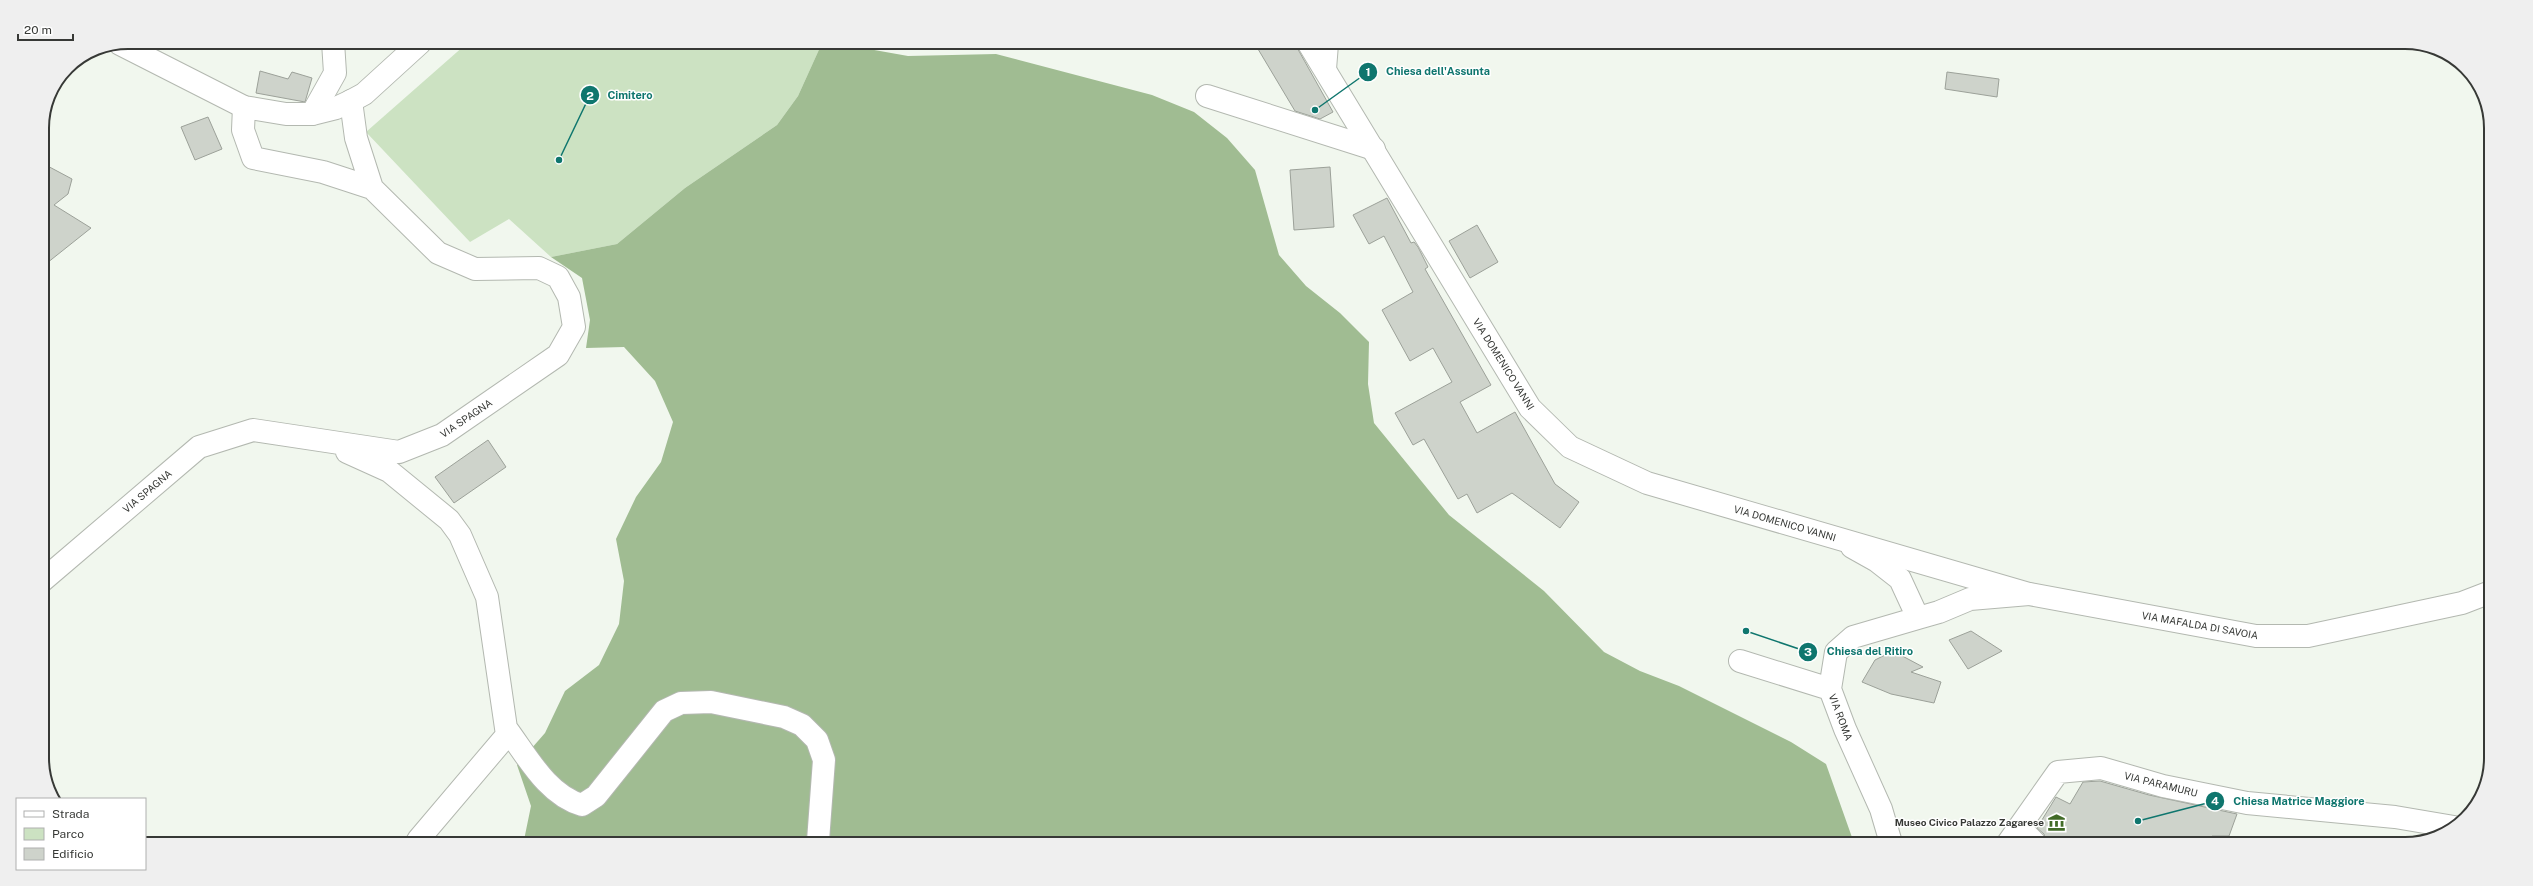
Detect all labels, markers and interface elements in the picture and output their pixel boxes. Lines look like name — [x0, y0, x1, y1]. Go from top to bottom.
scale bar — [18, 16, 73, 42]
text: 20 m — [24, 23, 52, 37]
callout: Chiesa dell'Assunta — [1358, 60, 1498, 83]
text: 1 — [1365, 65, 1371, 79]
text: Chiesa dell'Assunta — [1386, 65, 1490, 77]
callout: Cimitero — [580, 84, 661, 107]
text: 2 — [586, 89, 594, 103]
text: Cimitero — [607, 89, 653, 101]
street label: VIA DOMENICO VANNI — [1471, 316, 1537, 412]
street label: VIA SPAGNA — [438, 396, 494, 440]
street label: VIA SPAGNA — [120, 467, 174, 515]
street label: VIA DOMENICO VANNI — [1732, 503, 1838, 543]
street label: VIA MAFALDA DI SAVOIA — [2141, 609, 2259, 641]
callout: Chiesa del Ritiro — [1798, 640, 1921, 663]
text: 3 — [1804, 645, 1812, 659]
text: Chiesa del Ritiro — [1827, 645, 1913, 657]
street label: VIA ROMA — [1827, 692, 1855, 742]
street label: VIA PARAMURU — [2123, 769, 2199, 799]
callout: Chiesa Matrice Maggiore — [2205, 790, 2372, 813]
text: 4 — [2211, 794, 2219, 808]
text: Chiesa Matrice Maggiore — [2233, 795, 2365, 807]
legend — [16, 798, 146, 870]
text: Strada — [52, 807, 89, 821]
museum icon: Museo Civico Palazzo Zagarese — [2047, 812, 2067, 832]
place label: Museo Civico Palazzo Zagarese — [1895, 816, 2044, 828]
text: Parco — [52, 827, 84, 841]
text: Edificio — [52, 847, 94, 861]

